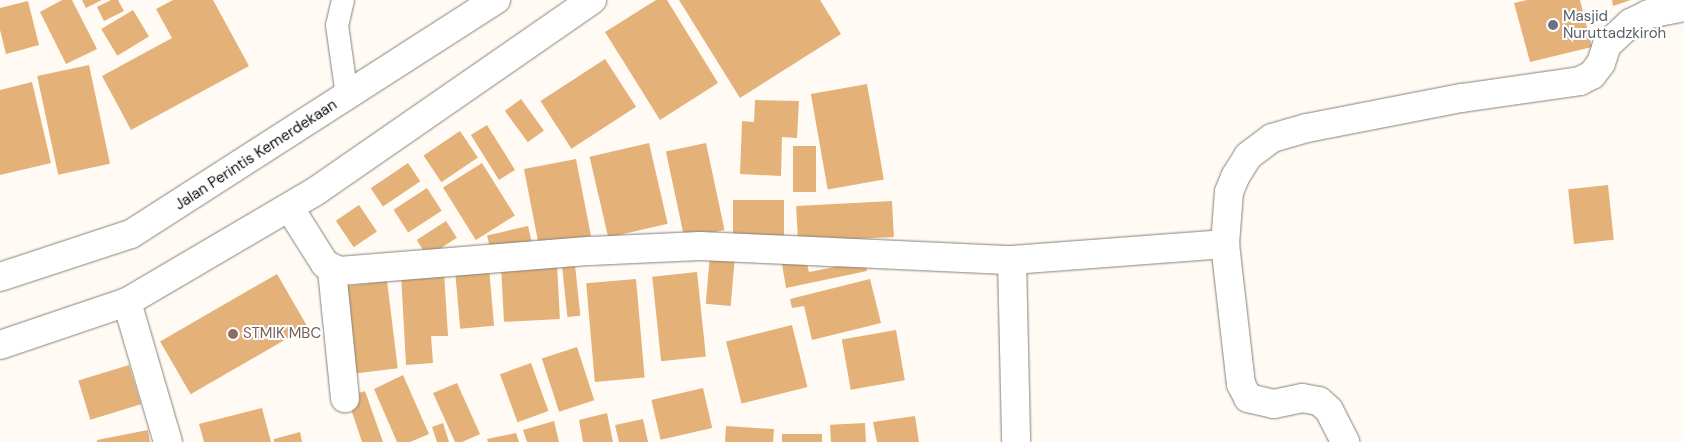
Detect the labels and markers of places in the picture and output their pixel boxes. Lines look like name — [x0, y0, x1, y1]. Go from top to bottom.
place label: Masjid Nuruttadzkiroh — [1563, 7, 1666, 42]
marker: Masjid Nuruttadzkiroh — [1547, 19, 1559, 31]
place label: STMIK MBC — [243, 325, 321, 343]
marker: STMIK MBC — [227, 328, 239, 340]

